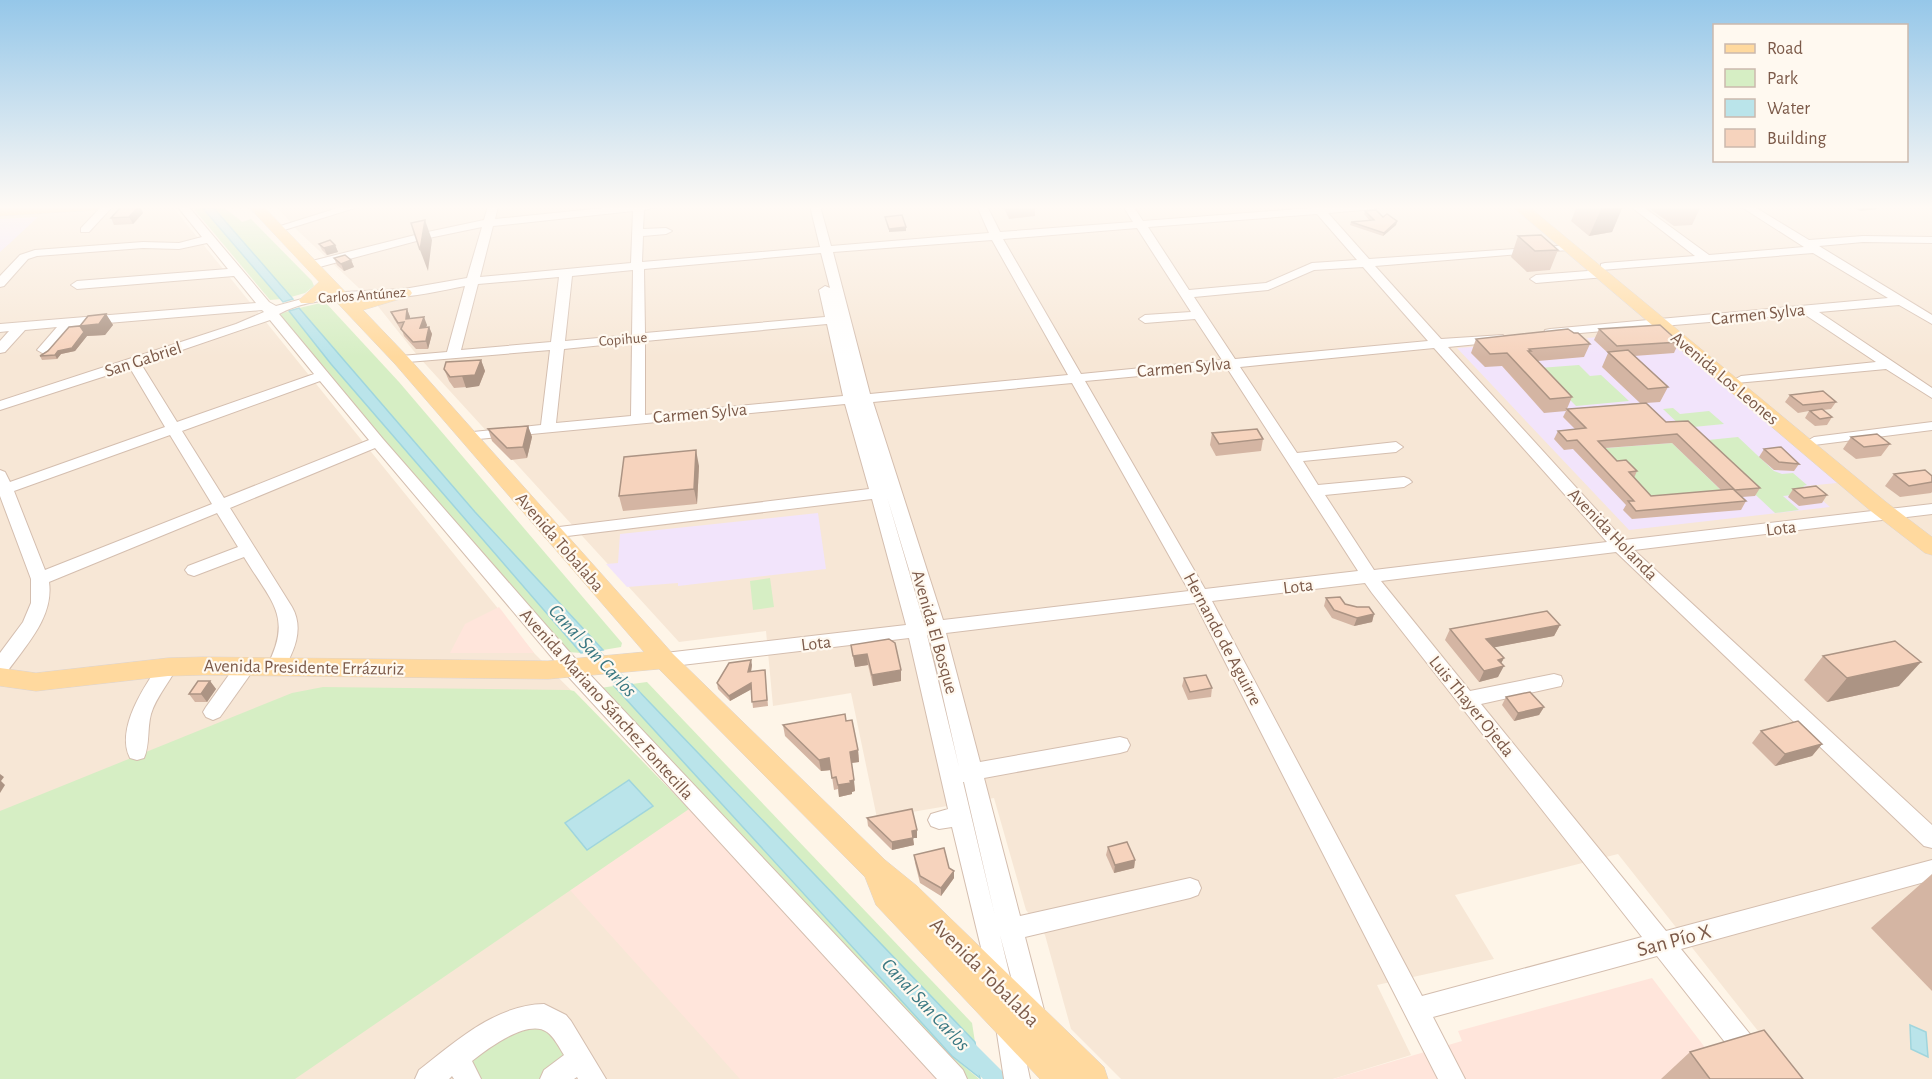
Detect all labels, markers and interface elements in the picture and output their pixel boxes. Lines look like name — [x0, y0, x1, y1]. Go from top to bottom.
legend — [1713, 24, 1908, 162]
text: Road — [1767, 40, 1803, 58]
text: Park — [1767, 70, 1799, 88]
text: Water — [1767, 100, 1810, 118]
text: Building — [1767, 130, 1827, 148]
street label: Carlos Antúnez — [318, 285, 406, 306]
street label: Carmen Sylva — [1710, 301, 1806, 329]
street label: Avenida Los Leones — [1667, 329, 1782, 429]
street label: Copihue — [598, 330, 648, 349]
street label: San Gabriel — [103, 339, 184, 381]
street label: Carmen Sylva — [1136, 355, 1232, 381]
street label: Carmen Sylva — [652, 401, 748, 427]
street label: Avenida Holanda — [1564, 485, 1661, 584]
street label: Avenida Tobalaba — [512, 490, 607, 595]
street label: Lota — [1765, 518, 1797, 540]
street label: Avenida El Bosque — [908, 568, 960, 696]
street label: Hernando de Aguirre — [1180, 570, 1265, 709]
street label: Lota — [1282, 576, 1314, 598]
water label: Canal San Carlos — [545, 601, 640, 701]
street label: Avenida Mariano Sánchez Fontecilla — [516, 606, 696, 803]
street label: Lota — [800, 633, 832, 655]
street label: Luis Thayer Ojeda — [1425, 653, 1517, 760]
street label: Avenida Presidente Errázuriz — [204, 657, 404, 679]
street label: Avenida Tobalaba — [926, 914, 1044, 1031]
street label: San Pío X — [1635, 921, 1713, 960]
water label: Canal San Carlos — [878, 955, 973, 1055]

